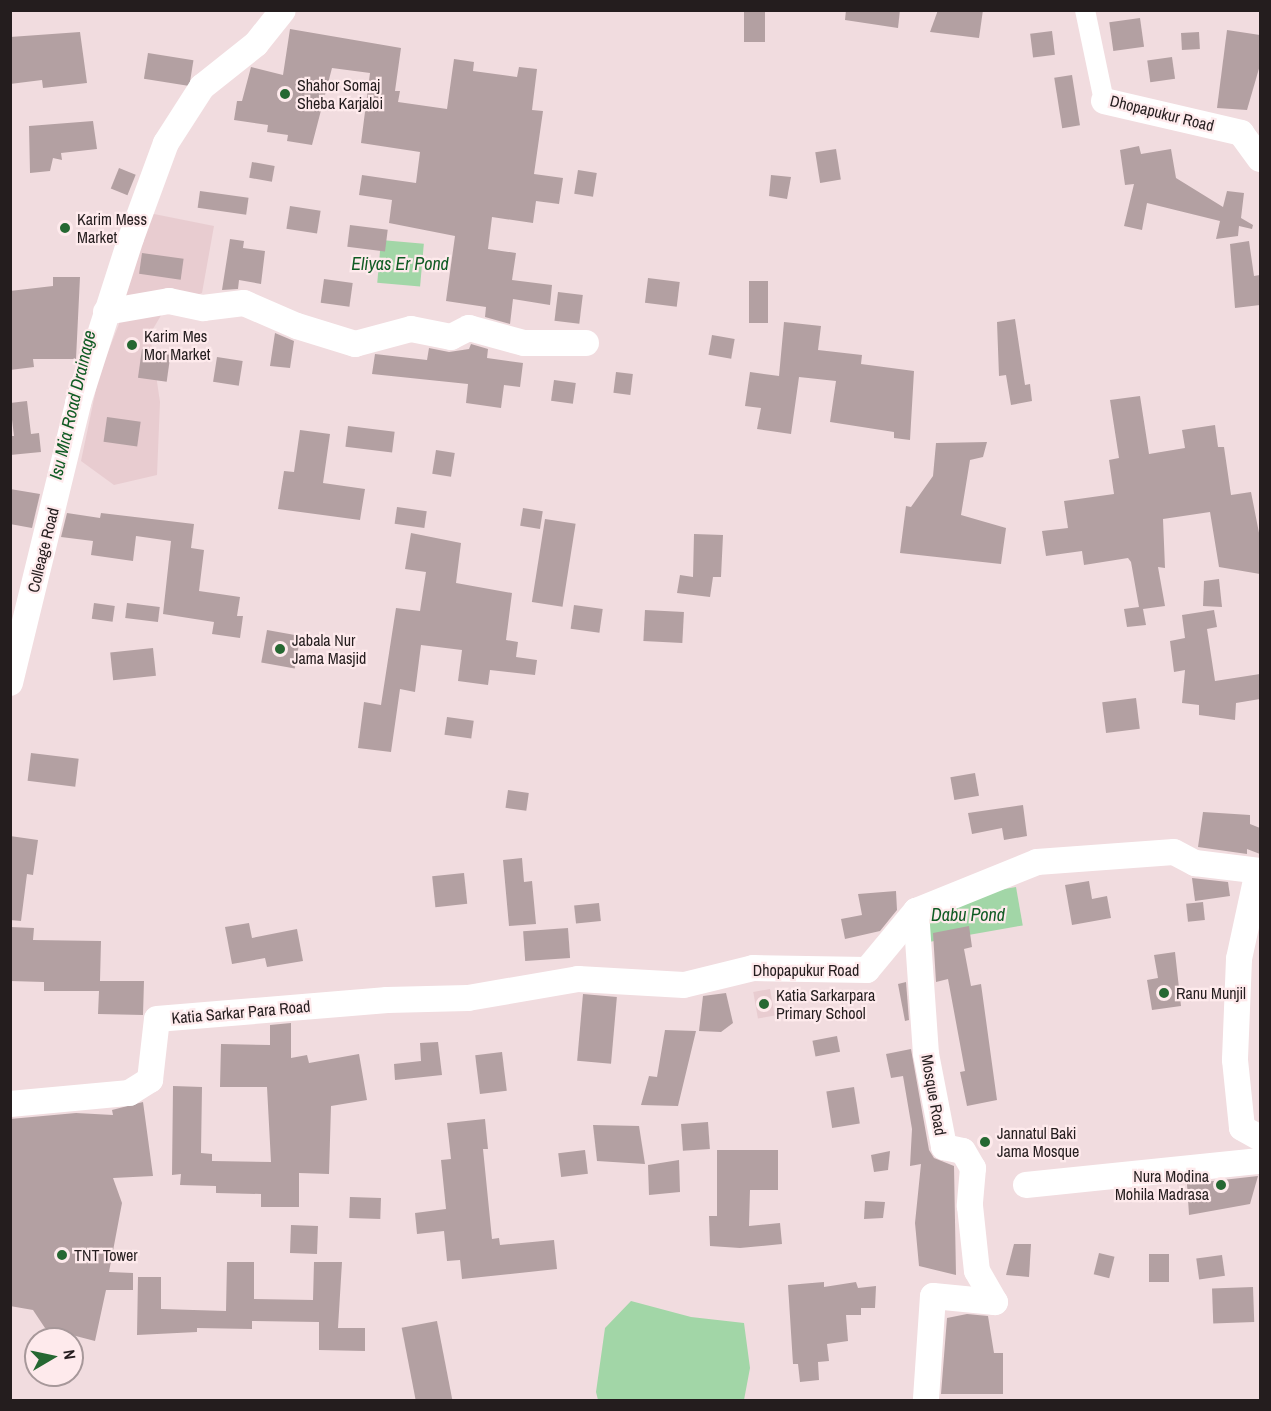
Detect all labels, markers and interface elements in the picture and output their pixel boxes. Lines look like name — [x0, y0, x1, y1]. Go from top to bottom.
place label: Shahor Somaj Sheba Karjaloi — [297, 75, 383, 113]
marker: Shahor Somaj Sheba Karjaloi — [278, 87, 292, 101]
street label: Dhopapukur Road — [1108, 91, 1216, 135]
place label: Karim Mess Market — [77, 209, 147, 247]
marker: Karim Mess Market — [58, 221, 72, 235]
water label: Eliyas Er Pond — [351, 253, 449, 275]
place label: Karim Mes Mor Market — [144, 326, 210, 364]
water label: Isu Mia Road Drainage — [45, 328, 101, 482]
marker: Karim Mes Mor Market — [125, 338, 139, 352]
street label: Colleage Road — [23, 506, 63, 594]
place label: Jabala Nur Jama Masjid — [292, 630, 366, 668]
marker: Jabala Nur Jama Masjid — [273, 642, 287, 656]
water label: Dabu Pond — [931, 904, 1005, 926]
street label: Dhopapukur Road — [753, 960, 859, 980]
place label: Ranu Munjil — [1176, 983, 1246, 1003]
place label: Katia Sarkarpara Primary School — [776, 985, 875, 1023]
marker: Ranu Munjil — [1157, 986, 1171, 1000]
street label: Katia Sarkar Para Road — [171, 996, 311, 1028]
marker: Katia Sarkarpara Primary School — [757, 997, 771, 1011]
street label: Mosque Road — [917, 1053, 951, 1137]
place label: Jannatul Baki Jama Mosque — [997, 1123, 1079, 1161]
marker: Jannatul Baki Jama Mosque — [978, 1135, 992, 1149]
place label: Nura Modina Mohila Madrasa — [1115, 1166, 1209, 1204]
marker: Nura Modina Mohila Madrasa — [1214, 1178, 1228, 1192]
place label: TNT Tower — [74, 1245, 138, 1265]
marker: TNT Tower — [55, 1248, 69, 1262]
north arrow — [24, 1327, 84, 1387]
text: N — [58, 1348, 81, 1361]

